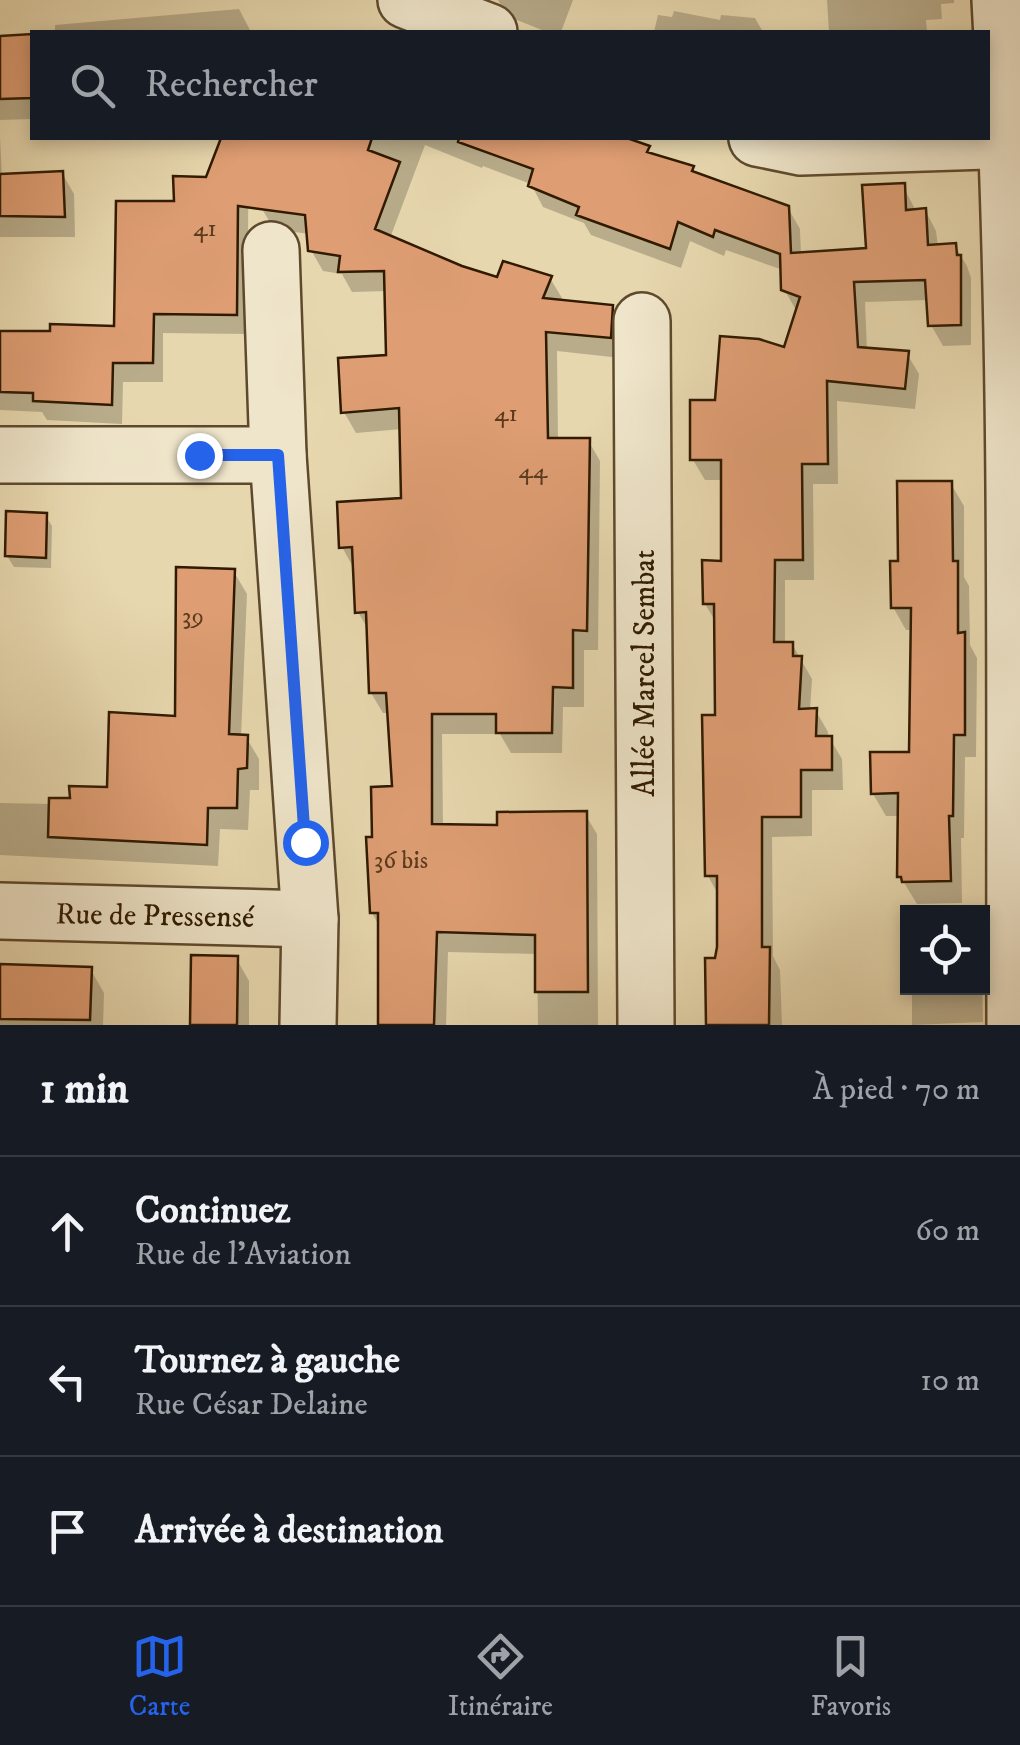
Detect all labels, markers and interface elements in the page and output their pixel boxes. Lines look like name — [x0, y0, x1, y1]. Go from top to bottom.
search box — [30, 30, 990, 140]
icon: search — [65, 58, 120, 113]
text: Rechercher — [145, 61, 318, 109]
house number: 41 — [193, 213, 217, 244]
house number: 41 — [494, 398, 518, 429]
route end — [177, 433, 223, 479]
house number: 44 — [519, 455, 548, 486]
street label: Allée Marcel Sembat — [627, 549, 664, 797]
house number: 39 — [182, 601, 204, 632]
route start — [283, 820, 329, 866]
house number: 36 bis — [374, 845, 428, 876]
street label: Rue de Pressensé — [55, 896, 255, 937]
map controls — [900, 905, 990, 995]
button: locate — [900, 905, 990, 995]
text: 1 min — [40, 1064, 129, 1116]
text: À pied · 70 m — [813, 1070, 980, 1110]
text: Continuez — [135, 1187, 291, 1235]
icon: ahead — [40, 1204, 95, 1259]
text: 60 m — [915, 1211, 980, 1251]
text: Rue de l'Aviation — [135, 1235, 351, 1275]
text: Tournez à gauche — [135, 1337, 400, 1385]
icon: left — [40, 1354, 95, 1409]
text: 10 m — [920, 1361, 980, 1401]
text: Rue César Delaine — [135, 1385, 368, 1425]
icon: arrive — [40, 1504, 95, 1559]
text: Arrivée à destination — [135, 1507, 443, 1555]
tab: Carte — [129, 1629, 190, 1724]
tab: Itinéraire — [448, 1629, 553, 1724]
tab: Favoris — [810, 1629, 891, 1724]

